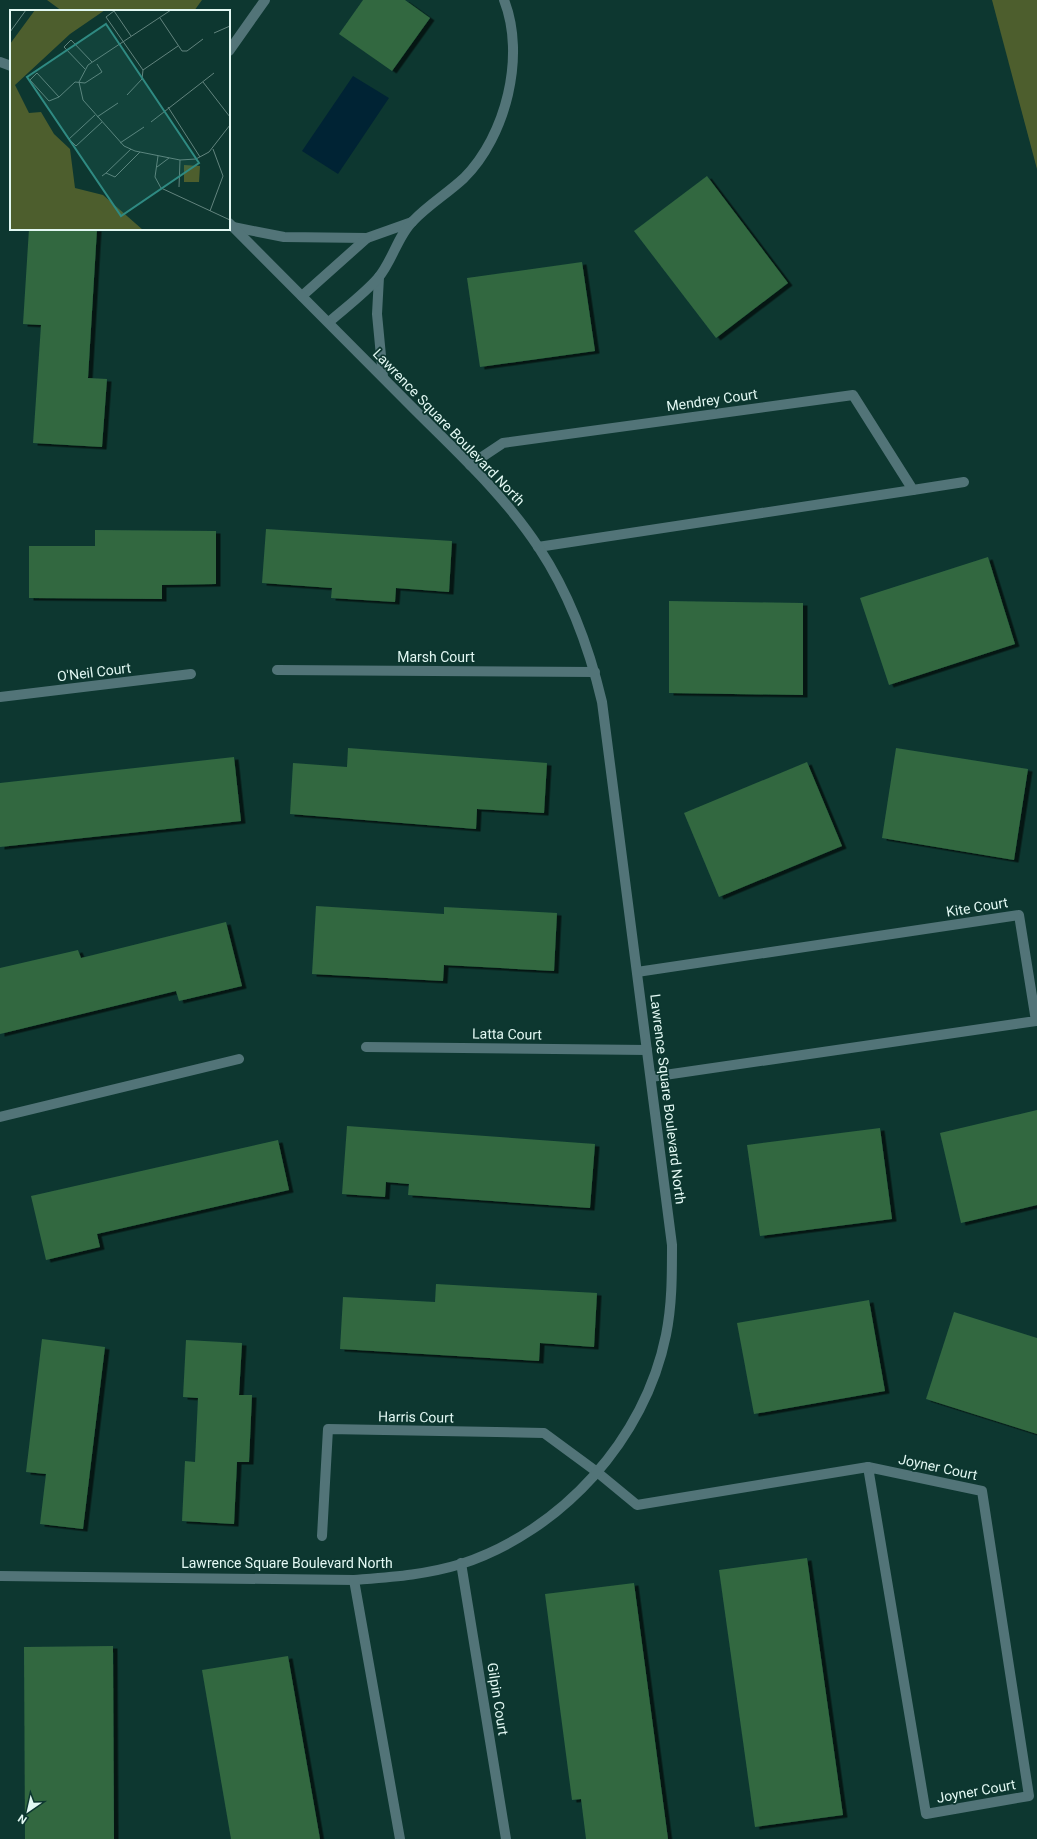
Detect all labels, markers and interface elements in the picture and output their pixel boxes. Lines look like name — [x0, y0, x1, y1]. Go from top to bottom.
inset map — [10, 10, 230, 230]
street label: Lawrence Square Boulevard North — [370, 345, 528, 509]
street label: Mendrey Court — [665, 386, 759, 414]
street label: Marsh Court — [397, 649, 475, 665]
street label: O'Neil Court — [56, 659, 132, 684]
street label: Kite Court — [945, 894, 1009, 920]
street label: Lawrence Square Boulevard North — [647, 993, 689, 1205]
street label: Latta Court — [472, 1025, 542, 1043]
street label: Harris Court — [378, 1408, 454, 1426]
street label: Joyner Court — [897, 1451, 979, 1483]
street label: Lawrence Square Boulevard North — [181, 1555, 393, 1571]
street label: Gilpin Court — [484, 1662, 512, 1737]
street label: Joyner Court — [935, 1776, 1017, 1806]
north arrow — [8, 1791, 48, 1831]
text: N — [16, 1811, 30, 1826]

